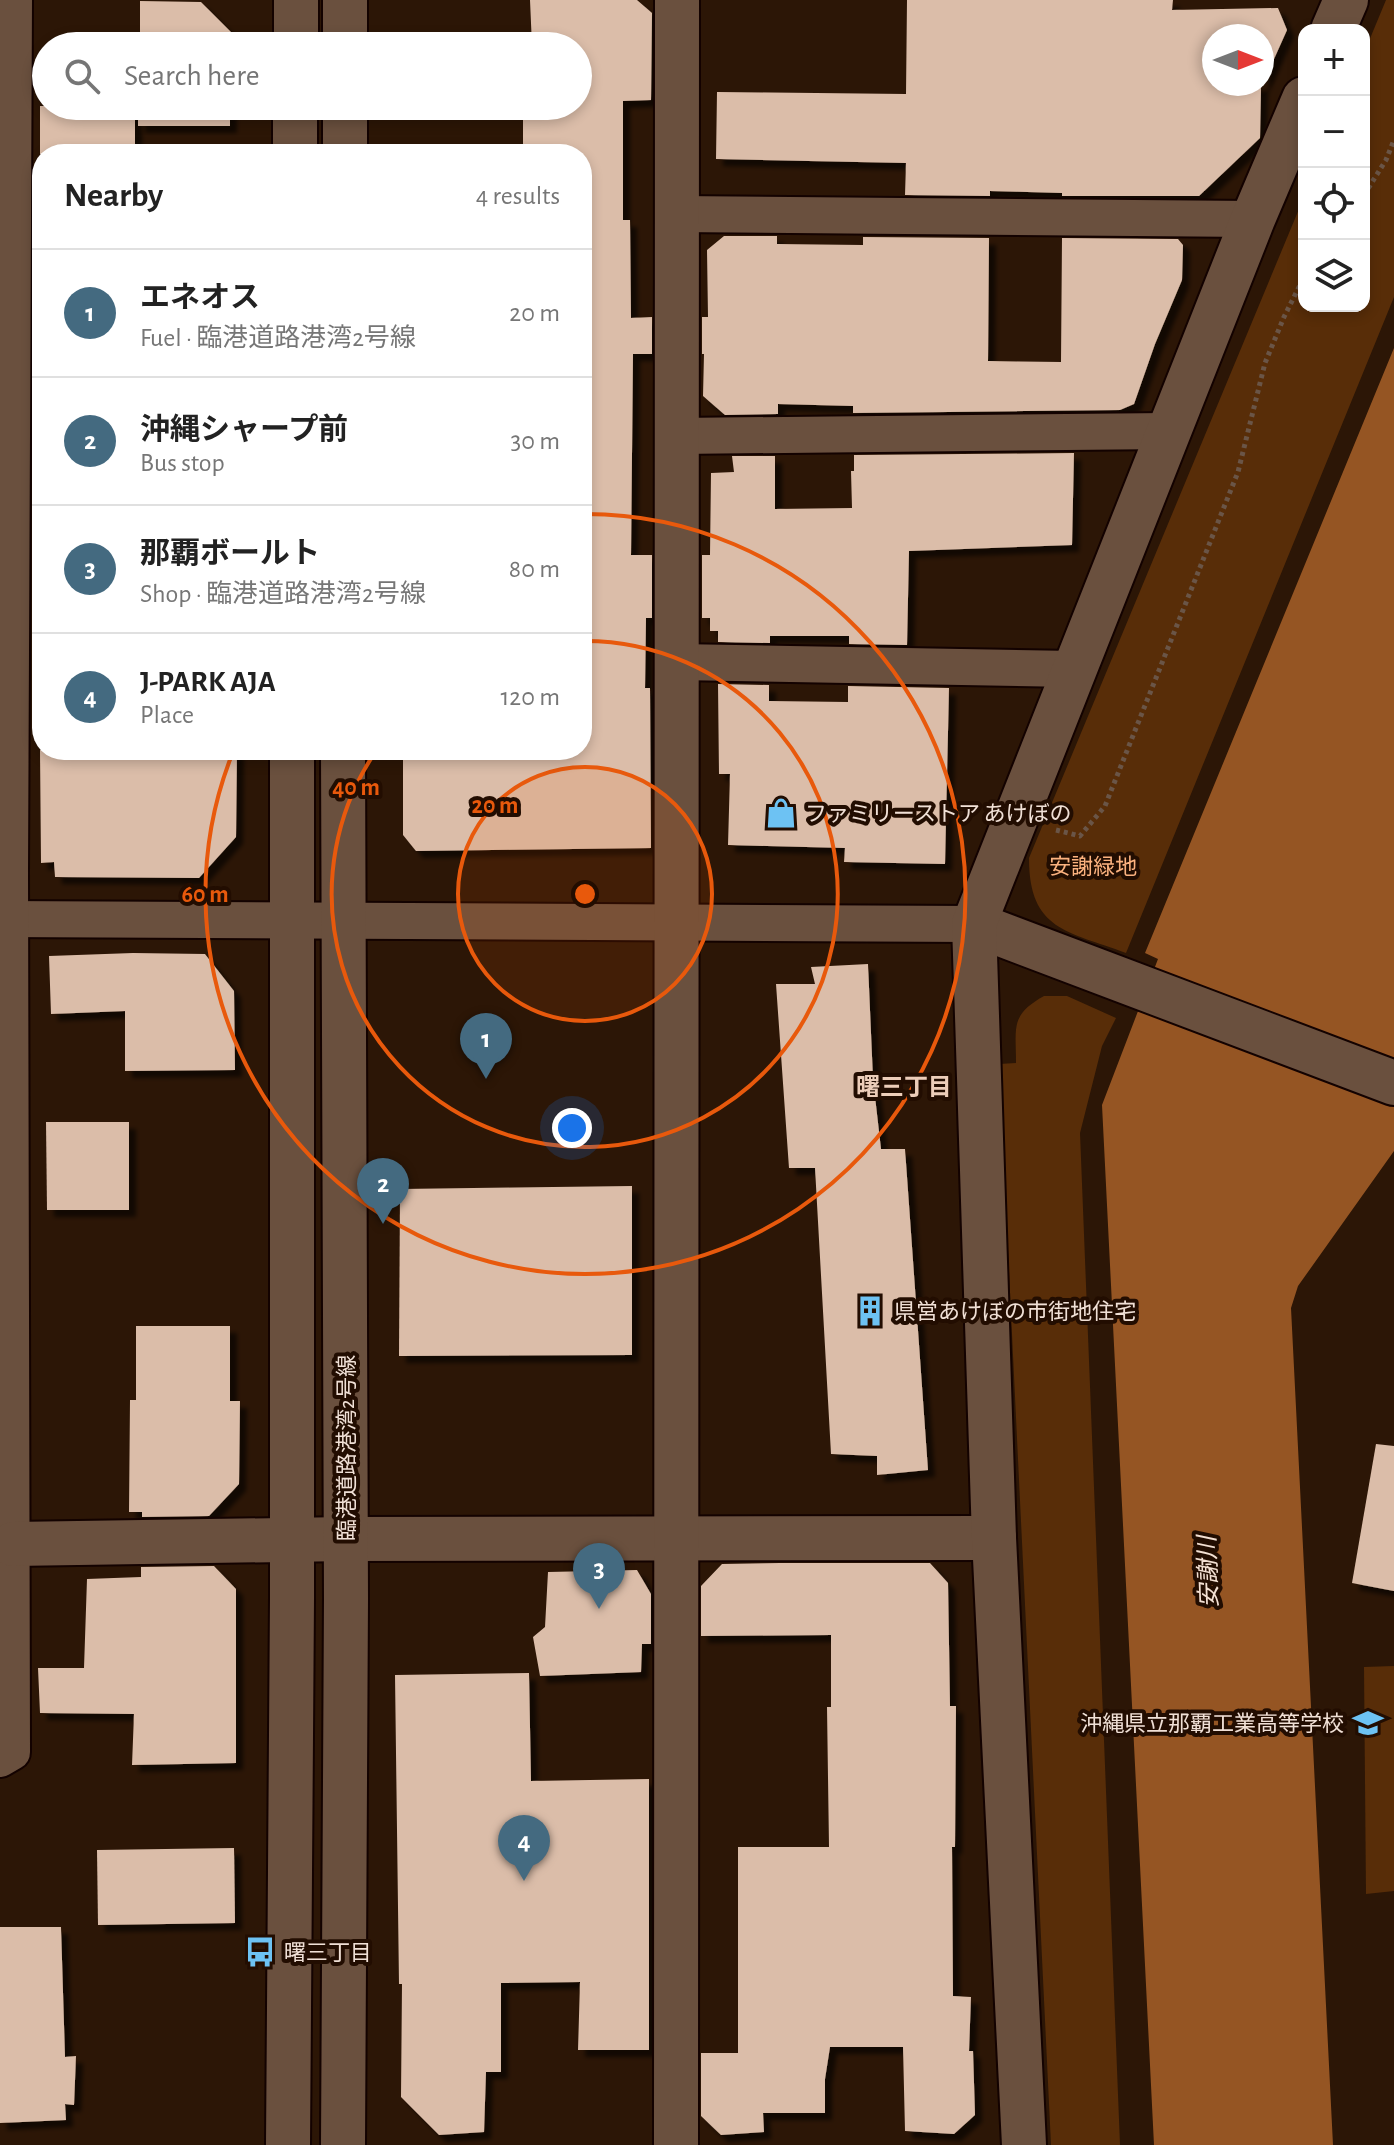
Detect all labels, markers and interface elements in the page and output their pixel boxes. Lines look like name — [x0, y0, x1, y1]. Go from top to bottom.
north arrow — [1202, 24, 1274, 96]
map controls — [1298, 24, 1370, 312]
button: + — [1298, 24, 1370, 96]
search box — [32, 32, 592, 120]
icon: search — [60, 54, 104, 98]
text: Search here — [124, 61, 260, 91]
button: − — [1298, 96, 1370, 168]
button: locate — [1298, 168, 1370, 240]
text: Nearby — [64, 179, 163, 213]
text: 4 results — [476, 183, 560, 209]
button: layers — [1298, 240, 1370, 312]
text: エネオス — [140, 283, 260, 313]
text: 1 — [85, 300, 95, 326]
text: 20 m — [509, 300, 560, 326]
text: Fuel · 臨港道路港湾2号線 — [140, 325, 416, 351]
text: 沖縄シャープ前 — [140, 415, 348, 445]
text: 2 — [84, 428, 96, 454]
text: 30 m — [510, 428, 560, 454]
text: Bus stop — [140, 450, 225, 476]
text: 那覇ボールト — [140, 539, 320, 569]
text: 3 — [84, 556, 96, 582]
text: 80 m — [509, 556, 560, 582]
text: Shop · 臨港道路港湾2号線 — [140, 581, 426, 607]
text: J-PARK AJA — [140, 667, 276, 697]
text: 4 — [83, 684, 97, 710]
text: 120 m — [500, 684, 560, 710]
text: Place — [140, 702, 194, 728]
text: 40 m — [332, 776, 380, 800]
text: 20 m — [472, 794, 518, 818]
shop icon: ファミリーストア あけぼの — [764, 796, 798, 830]
place label: ファミリーストア あけぼの — [805, 802, 1072, 825]
park label: 安謝緑地 — [1049, 855, 1137, 878]
centre of rings — [571, 880, 599, 908]
text: 60 m — [181, 883, 229, 907]
pin: 1 — [460, 1013, 512, 1079]
district label: 曙三丁目 — [856, 1075, 952, 1100]
your location — [552, 1108, 592, 1148]
pin: 2 — [357, 1158, 409, 1224]
building icon: 県営あけぼの市街地住宅 — [853, 1294, 887, 1328]
place label: 県営あけぼの市街地住宅 — [894, 1300, 1136, 1323]
street label: 臨港道路港湾2号線 — [335, 1355, 358, 1541]
water label: 安謝川 — [1194, 1533, 1222, 1608]
pin: 3 — [573, 1543, 625, 1609]
school or university icon: 沖縄県立那覇工業高等学校 — [1351, 1706, 1385, 1740]
place label: 沖縄県立那覇工業高等学校 — [1080, 1712, 1344, 1735]
pin: 4 — [498, 1815, 550, 1881]
bus stop icon: 曙三丁目 — [243, 1935, 277, 1969]
place label: 曙三丁目 — [284, 1942, 372, 1964]

